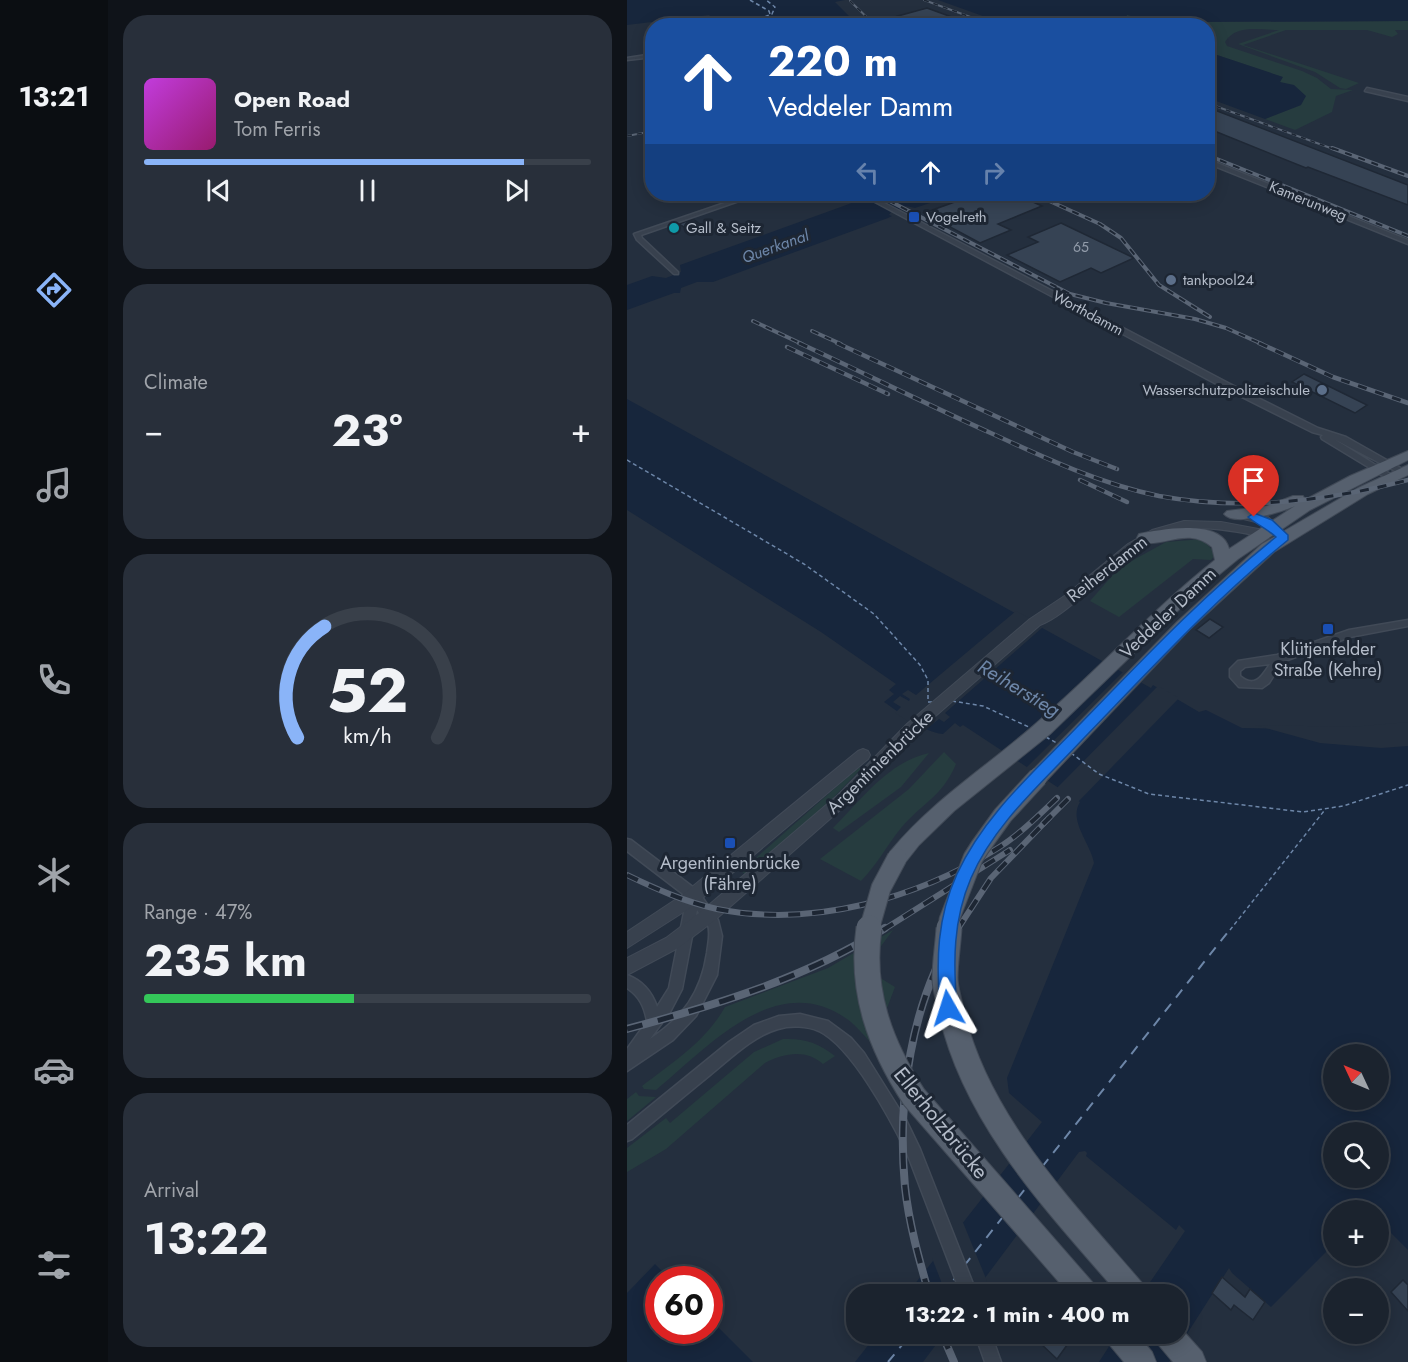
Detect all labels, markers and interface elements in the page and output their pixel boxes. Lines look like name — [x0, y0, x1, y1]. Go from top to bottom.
text: 220 m — [768, 31, 898, 92]
icon: ahead — [669, 42, 747, 120]
text: 13:21 — [19, 77, 89, 116]
text: Open Road — [234, 83, 350, 115]
text: Veddeler Damm — [768, 87, 953, 126]
text: Tom Ferris — [234, 115, 321, 144]
icon: left — [851, 156, 884, 189]
icon: ahead — [914, 156, 947, 189]
icon: right — [977, 156, 1010, 189]
icon: previous — [202, 174, 235, 207]
icon: pause — [351, 174, 384, 207]
icon: next — [500, 174, 533, 207]
street label: Kamerunweg — [1266, 175, 1350, 227]
place label: Vogelreth — [926, 206, 987, 228]
marker: Vogelreth — [907, 210, 921, 224]
place label: Gall & Seitz — [686, 217, 761, 239]
marker: Gall & Seitz — [667, 221, 681, 235]
water label: Querkanal — [738, 223, 813, 269]
house number: 65 — [1073, 237, 1089, 257]
icon: directions — [33, 269, 75, 311]
place label: tankpool24 — [1183, 269, 1254, 291]
marker: tankpool24 — [1164, 273, 1178, 287]
street label: Worthdamm — [1049, 285, 1127, 341]
text: Climate — [144, 368, 208, 397]
place label: Wasserschutzpolizeischule — [1142, 379, 1310, 401]
marker: Wasserschutzpolizeischule — [1315, 383, 1329, 397]
text: 23° — [332, 398, 403, 463]
text: − — [144, 407, 163, 454]
text: + — [571, 407, 591, 454]
pin — [1228, 455, 1279, 517]
icon: music — [33, 464, 75, 506]
icon: arrive — [1237, 464, 1270, 497]
street label: Reiherdamm — [1061, 529, 1153, 609]
street label: Veddeler Damm — [1114, 561, 1222, 665]
marker: Klütjenfelder Straße (Kehre) — [1321, 622, 1335, 636]
place label: Klütjenfelder Straße (Kehre) — [1274, 636, 1382, 683]
text: 52 — [327, 645, 408, 735]
water label: Reiherstieg — [972, 652, 1065, 724]
icon: phone — [33, 659, 75, 701]
street label: Argentinienbrücke — [821, 704, 939, 820]
text: km/h — [343, 720, 392, 751]
marker: Argentinienbrücke (Fähre) — [723, 836, 737, 850]
place label: Argentinienbrücke (Fähre) — [660, 850, 800, 897]
icon: climate — [33, 854, 75, 896]
text: Range · 47% — [144, 898, 252, 927]
text: 235 km — [144, 928, 307, 993]
position arrow — [916, 976, 980, 1040]
north arrow — [1323, 1044, 1389, 1110]
map controls — [1323, 1044, 1389, 1344]
icon: car — [33, 1049, 75, 1091]
street label: Ellerholzbrücke — [886, 1061, 996, 1186]
button: search — [1323, 1122, 1389, 1188]
text: Arrival — [144, 1176, 199, 1205]
button: + — [1323, 1200, 1389, 1266]
text: 13:22 — [144, 1206, 268, 1271]
icon: filters — [33, 1244, 75, 1286]
speed limit sign: 60 — [645, 1266, 723, 1344]
button: − — [1323, 1278, 1389, 1344]
text: 13:22 · 1 min · 400 m — [904, 1298, 1130, 1330]

